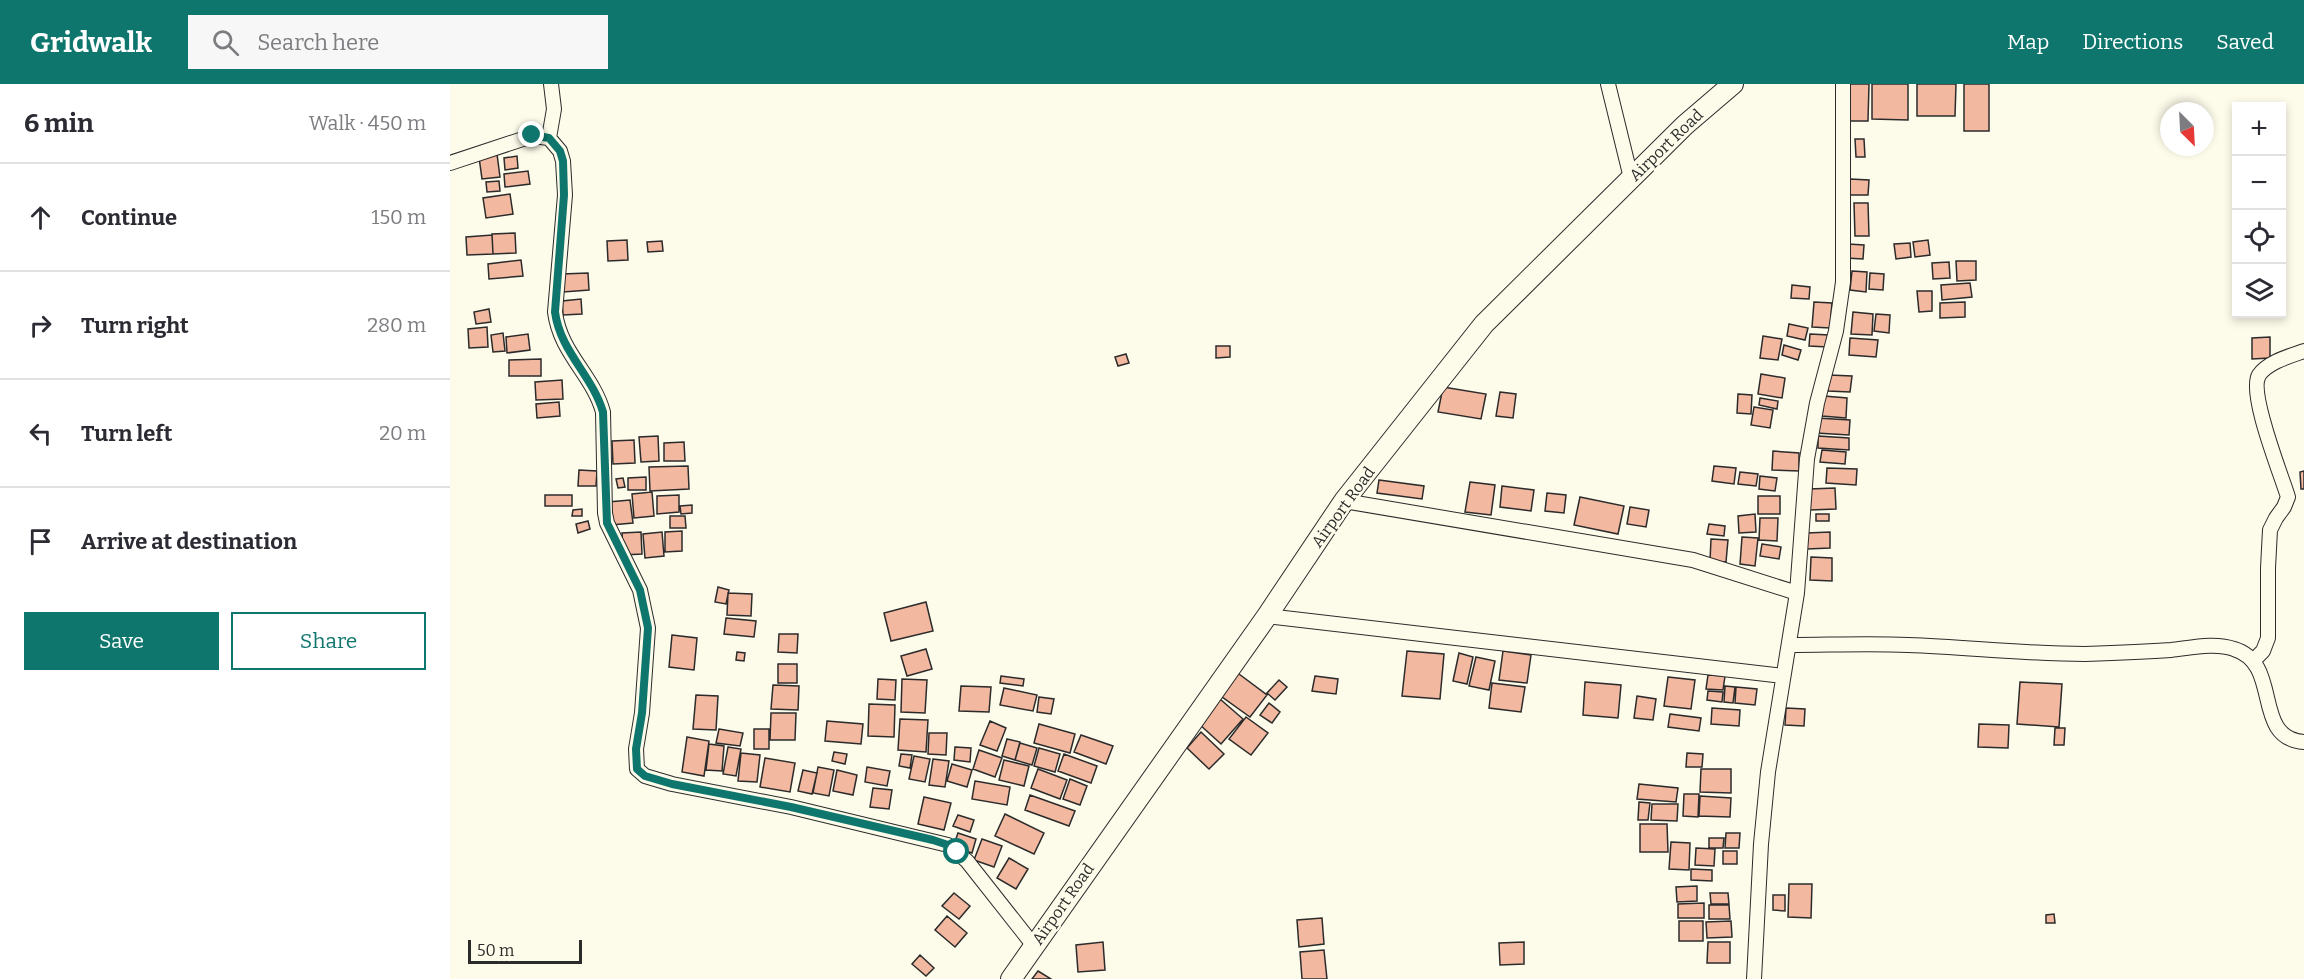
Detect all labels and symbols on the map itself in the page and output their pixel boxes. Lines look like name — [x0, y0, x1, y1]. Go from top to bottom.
north arrow — [2160, 102, 2214, 156]
street label: Airport Road — [1625, 105, 1707, 185]
route end — [518, 121, 544, 147]
street label: Airport Road — [1307, 463, 1379, 551]
route start — [943, 838, 969, 864]
street label: Airport Road — [1028, 859, 1098, 948]
scale bar — [468, 937, 582, 964]

